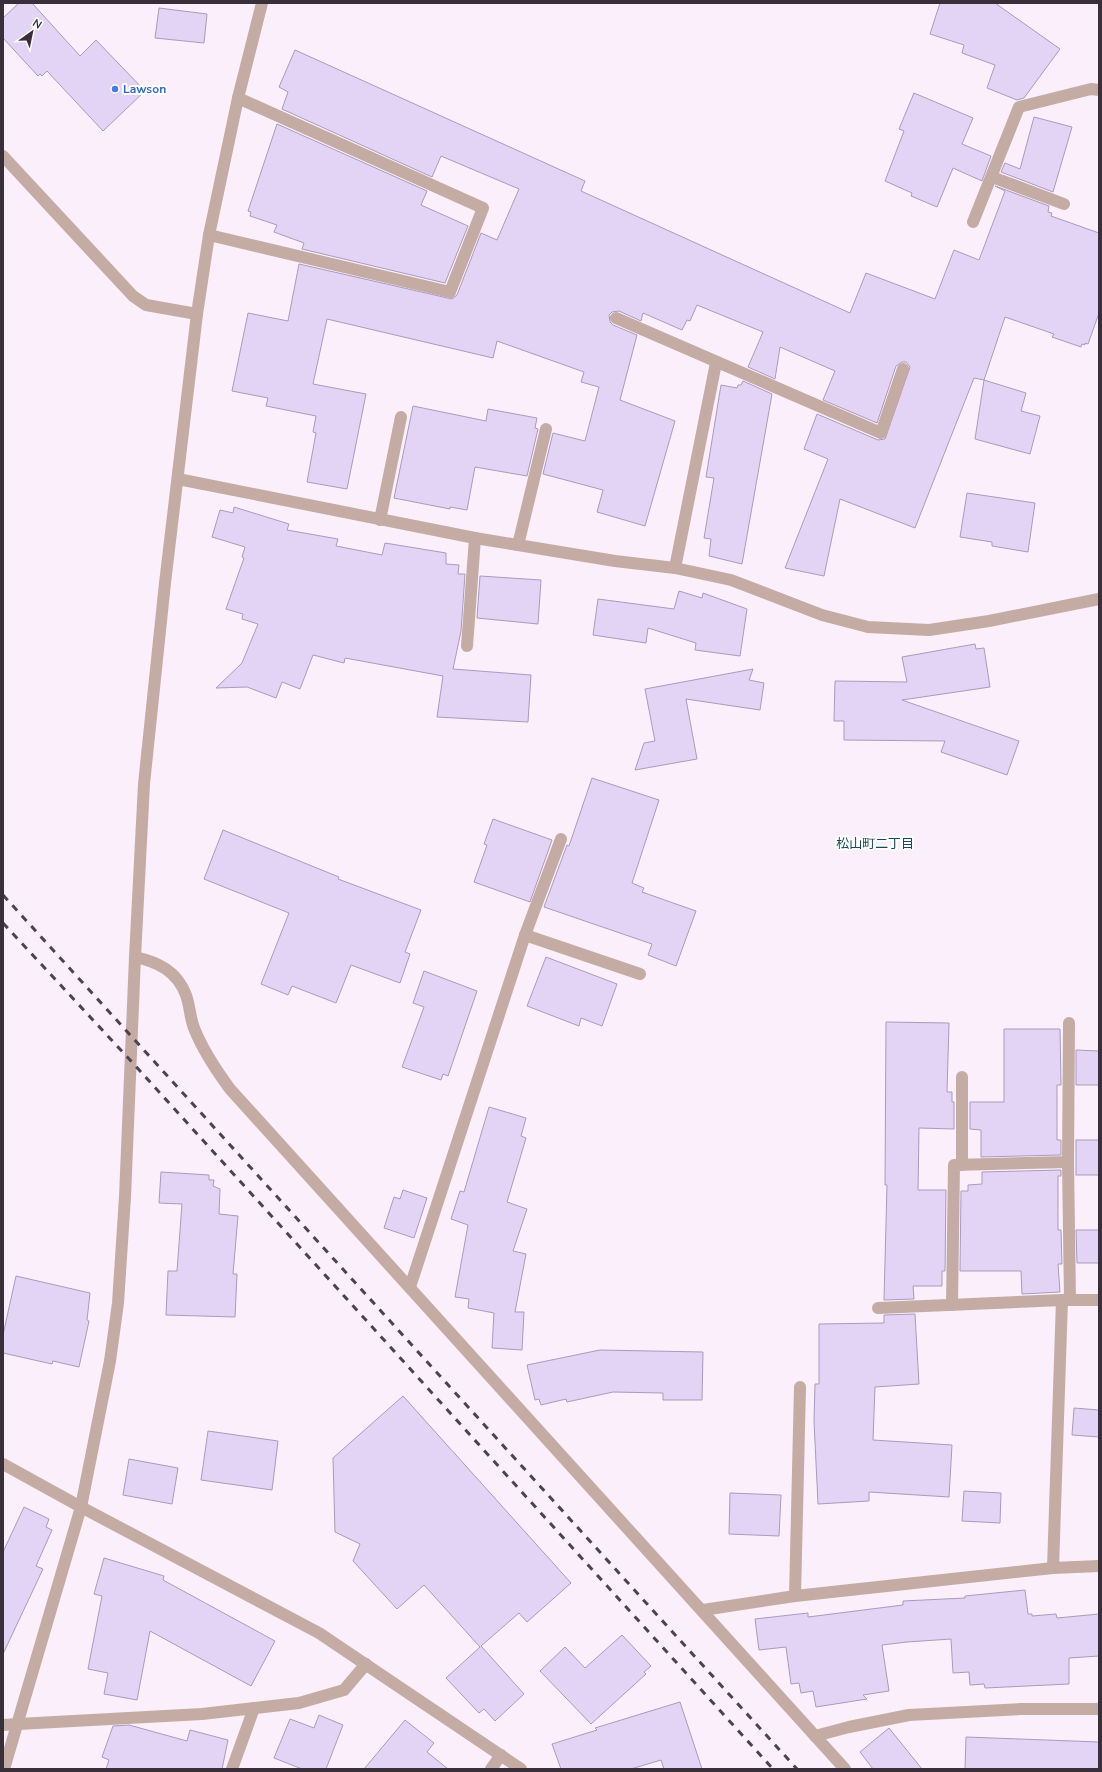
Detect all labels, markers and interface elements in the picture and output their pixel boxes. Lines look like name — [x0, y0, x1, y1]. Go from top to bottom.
north arrow — [12, 12, 52, 52]
text: N — [30, 16, 45, 33]
place label: Lawson — [123, 81, 166, 97]
marker: Lawson — [110, 84, 120, 94]
district label: 松山町二丁目 — [836, 835, 914, 853]

